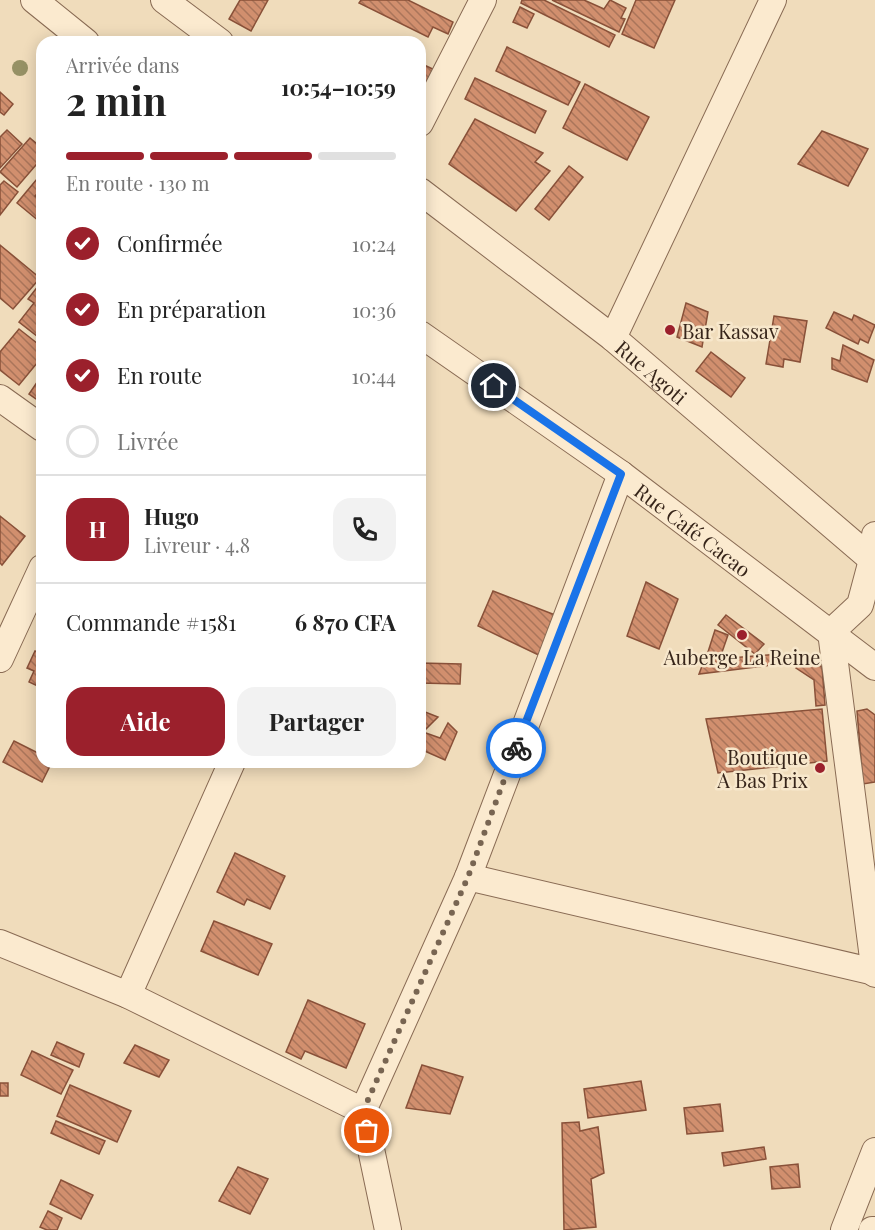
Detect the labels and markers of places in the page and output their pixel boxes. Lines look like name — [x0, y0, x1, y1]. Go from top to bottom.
place label: Bar Kassav — [682, 317, 779, 344]
marker: Bar Kassav — [663, 323, 677, 337]
pin — [468, 360, 519, 411]
marker: Auberge La Reine — [735, 628, 749, 642]
place label: Auberge La Reine — [663, 643, 820, 670]
place label: Boutique A Bas Prix — [716, 743, 809, 793]
marker: Boutique A Bas Prix — [813, 761, 827, 775]
pin — [341, 1105, 392, 1156]

